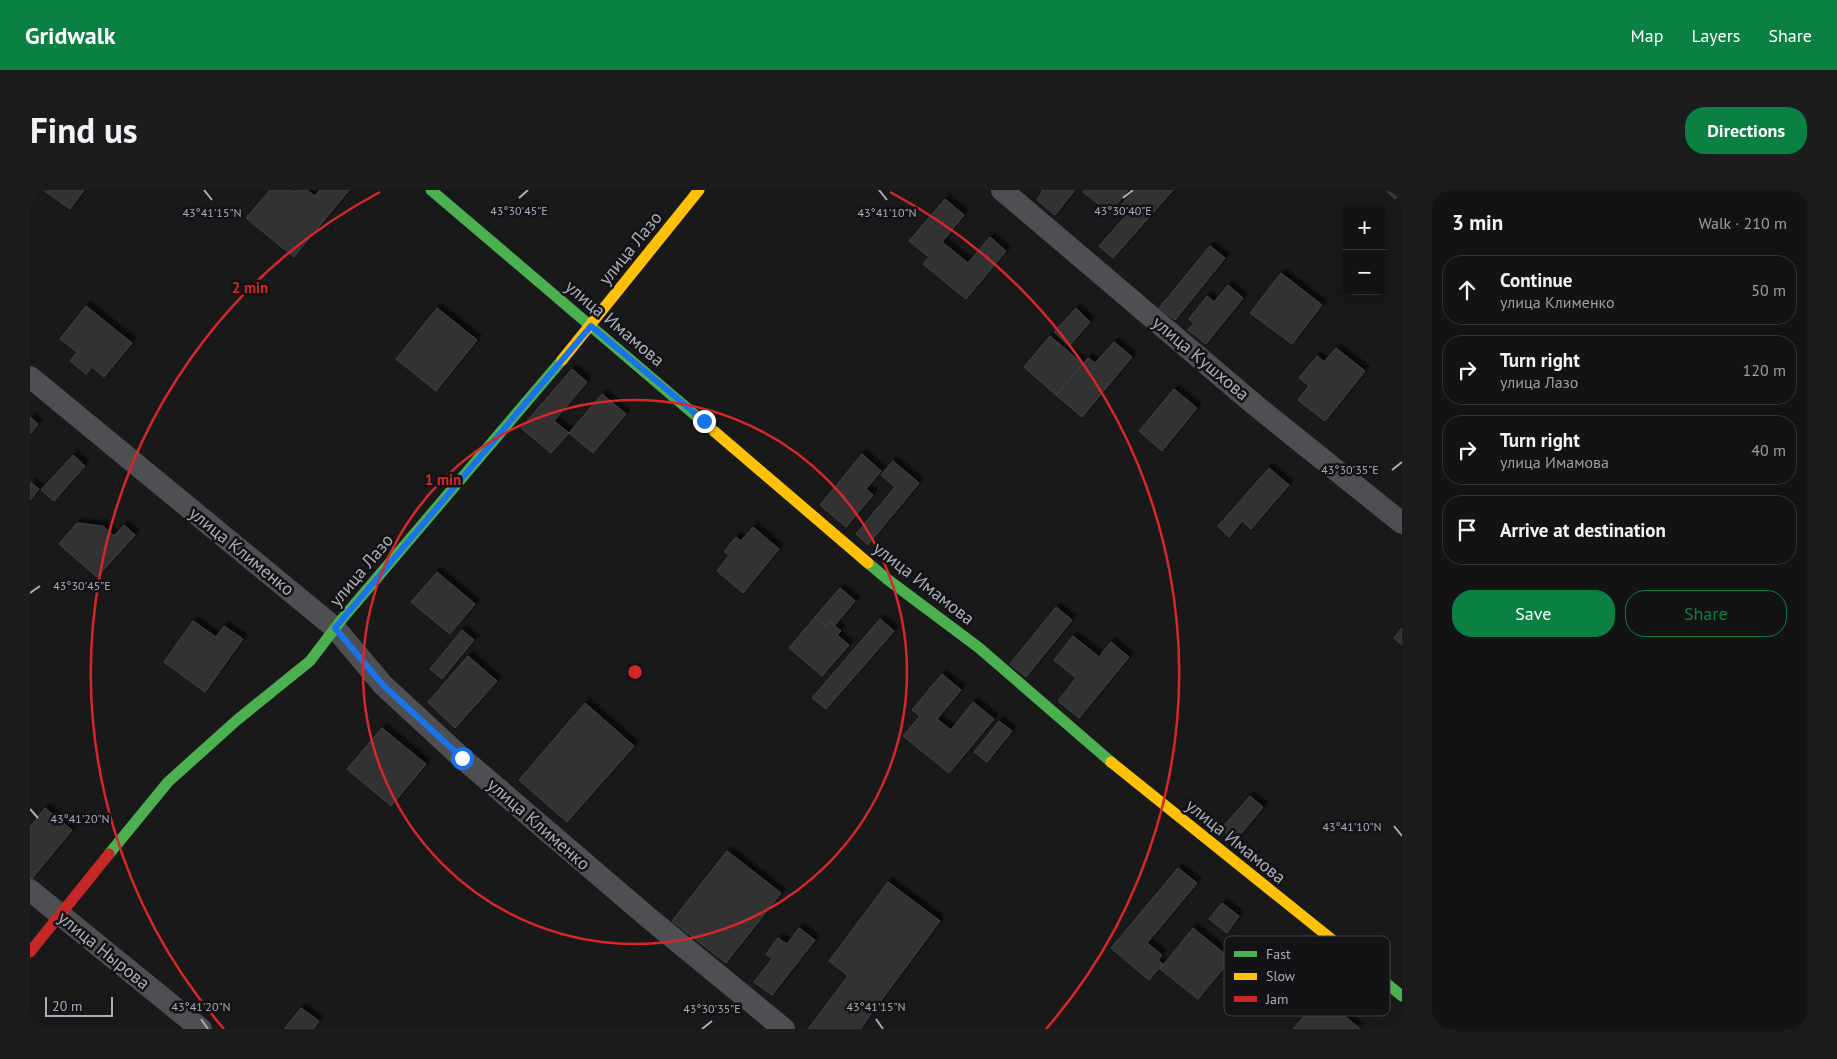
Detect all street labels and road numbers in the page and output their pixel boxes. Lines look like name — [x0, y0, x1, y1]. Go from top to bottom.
street label: улица Лазо — [593, 206, 667, 290]
street label: улица Имамова — [561, 275, 669, 371]
street label: улица Кушхова — [1148, 311, 1254, 405]
street label: улица Клименко — [185, 501, 299, 601]
street label: улица Лазо — [324, 529, 398, 611]
street label: улица Имамова — [869, 536, 979, 630]
street label: улица Клименко — [483, 773, 595, 875]
street label: улица Имамова — [1181, 793, 1291, 889]
street label: улица Нырова — [53, 906, 155, 994]

